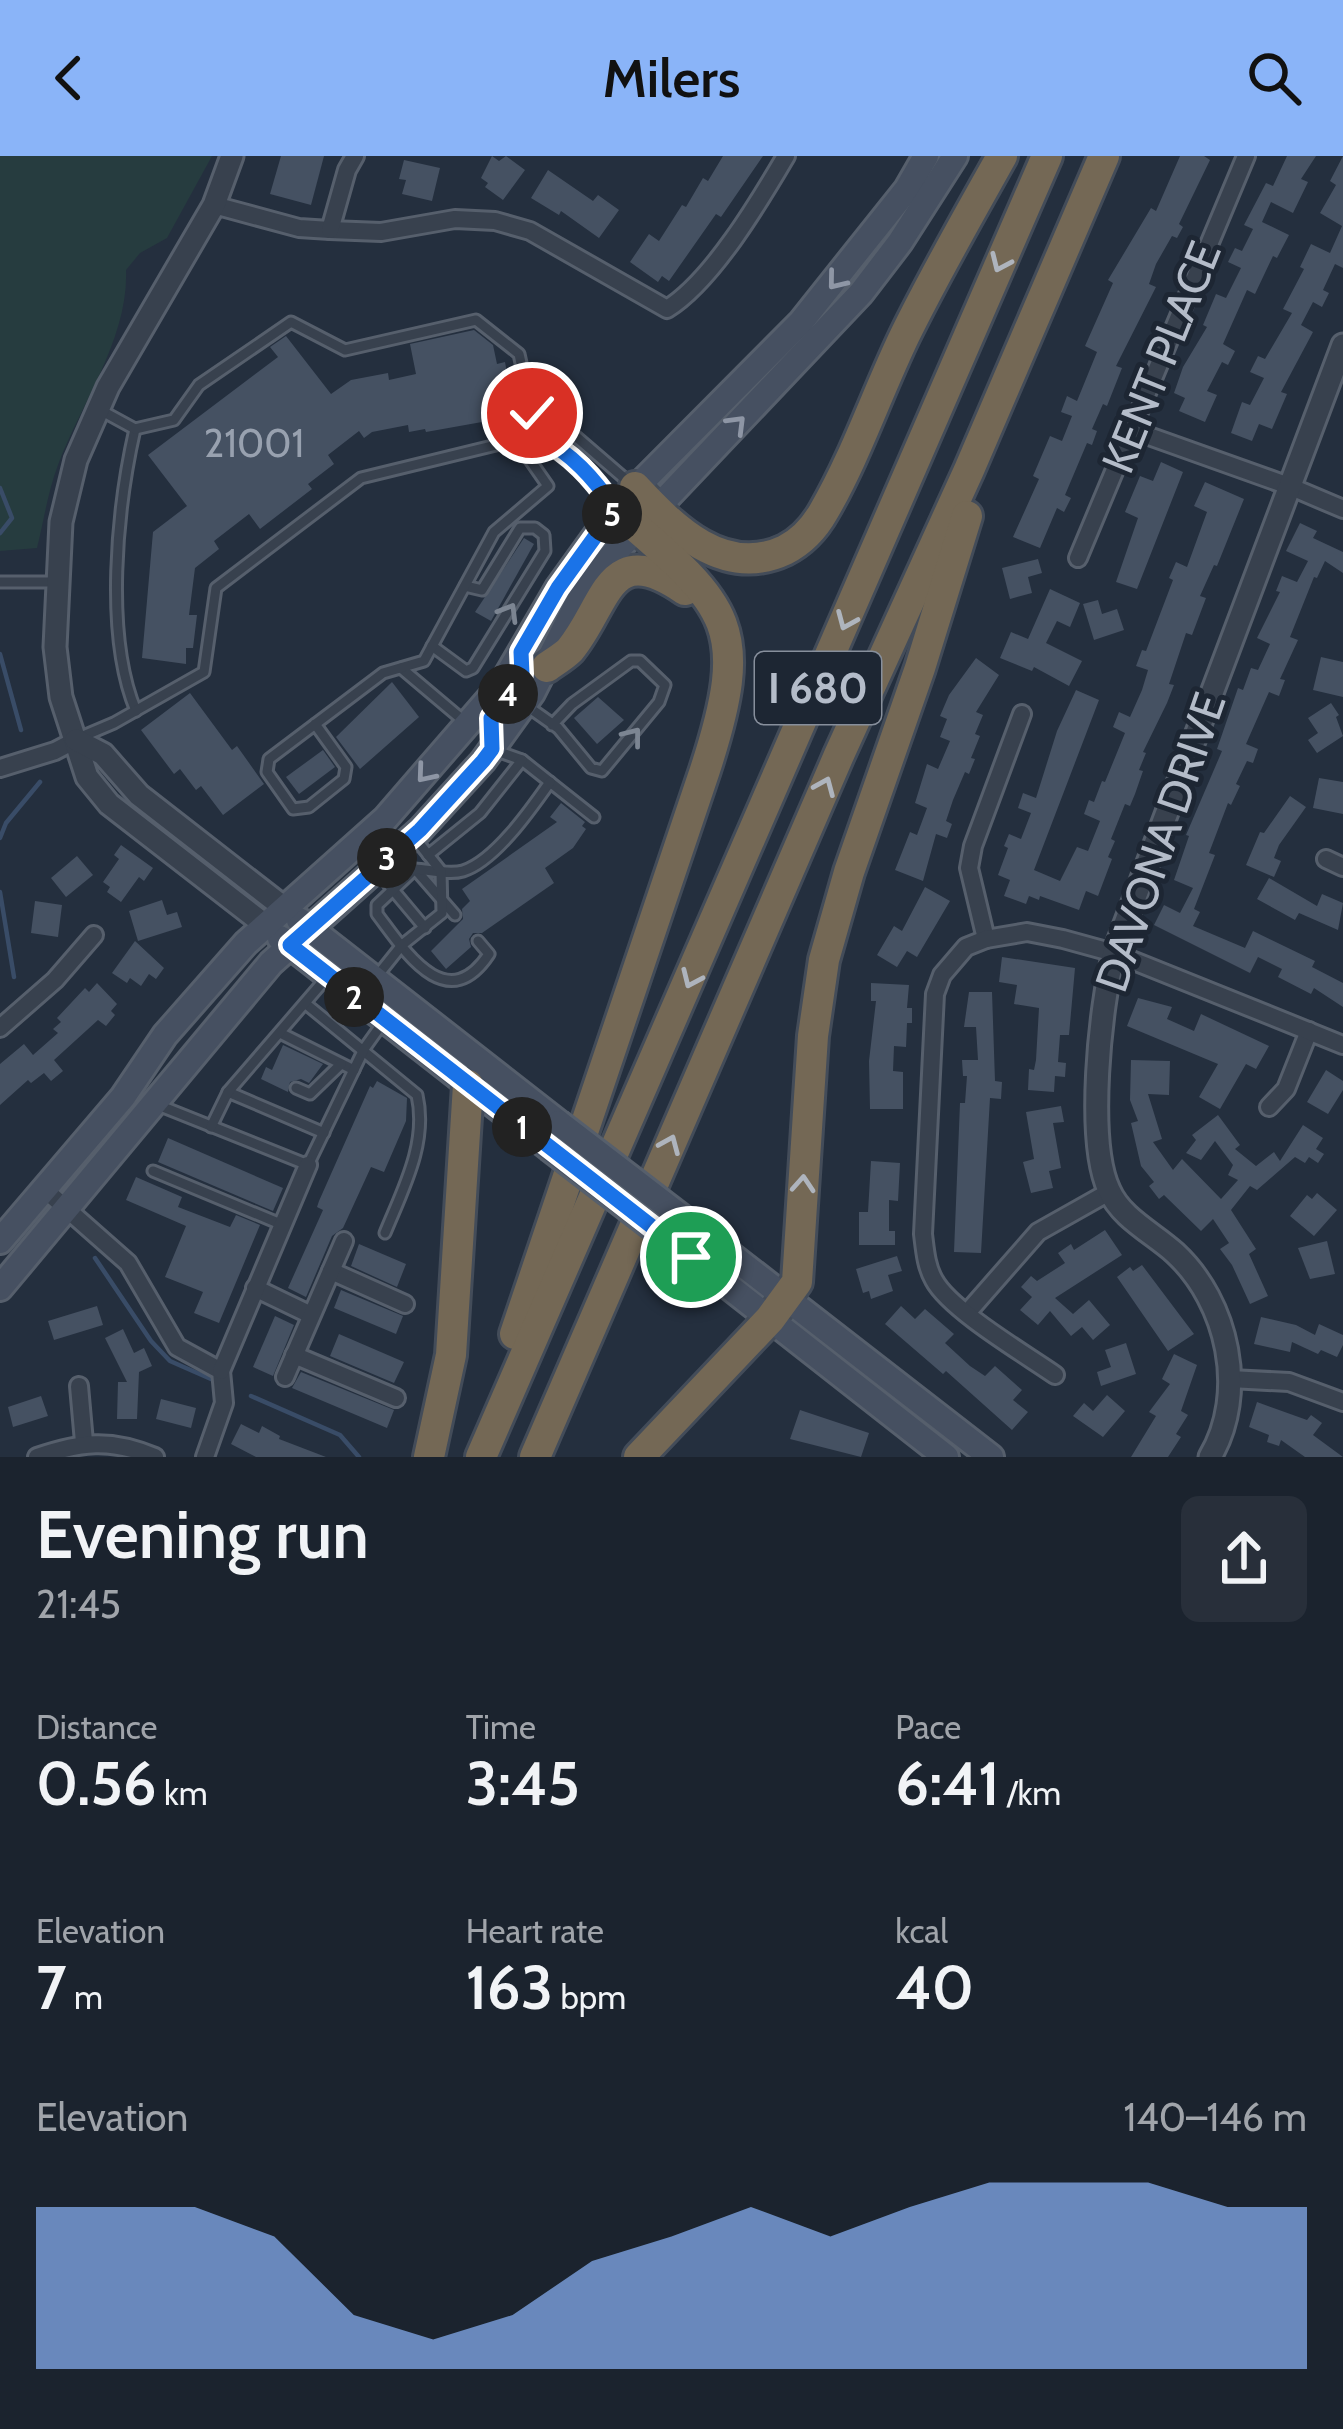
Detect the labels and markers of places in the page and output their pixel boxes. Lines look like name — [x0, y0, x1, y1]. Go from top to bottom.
pin — [481, 362, 583, 464]
pin: 5 — [582, 484, 642, 544]
pin: 4 — [478, 664, 538, 724]
pin: 3 — [357, 828, 417, 888]
pin: 2 — [324, 967, 384, 1027]
pin: 1 — [492, 1097, 552, 1157]
pin — [640, 1206, 742, 1308]

